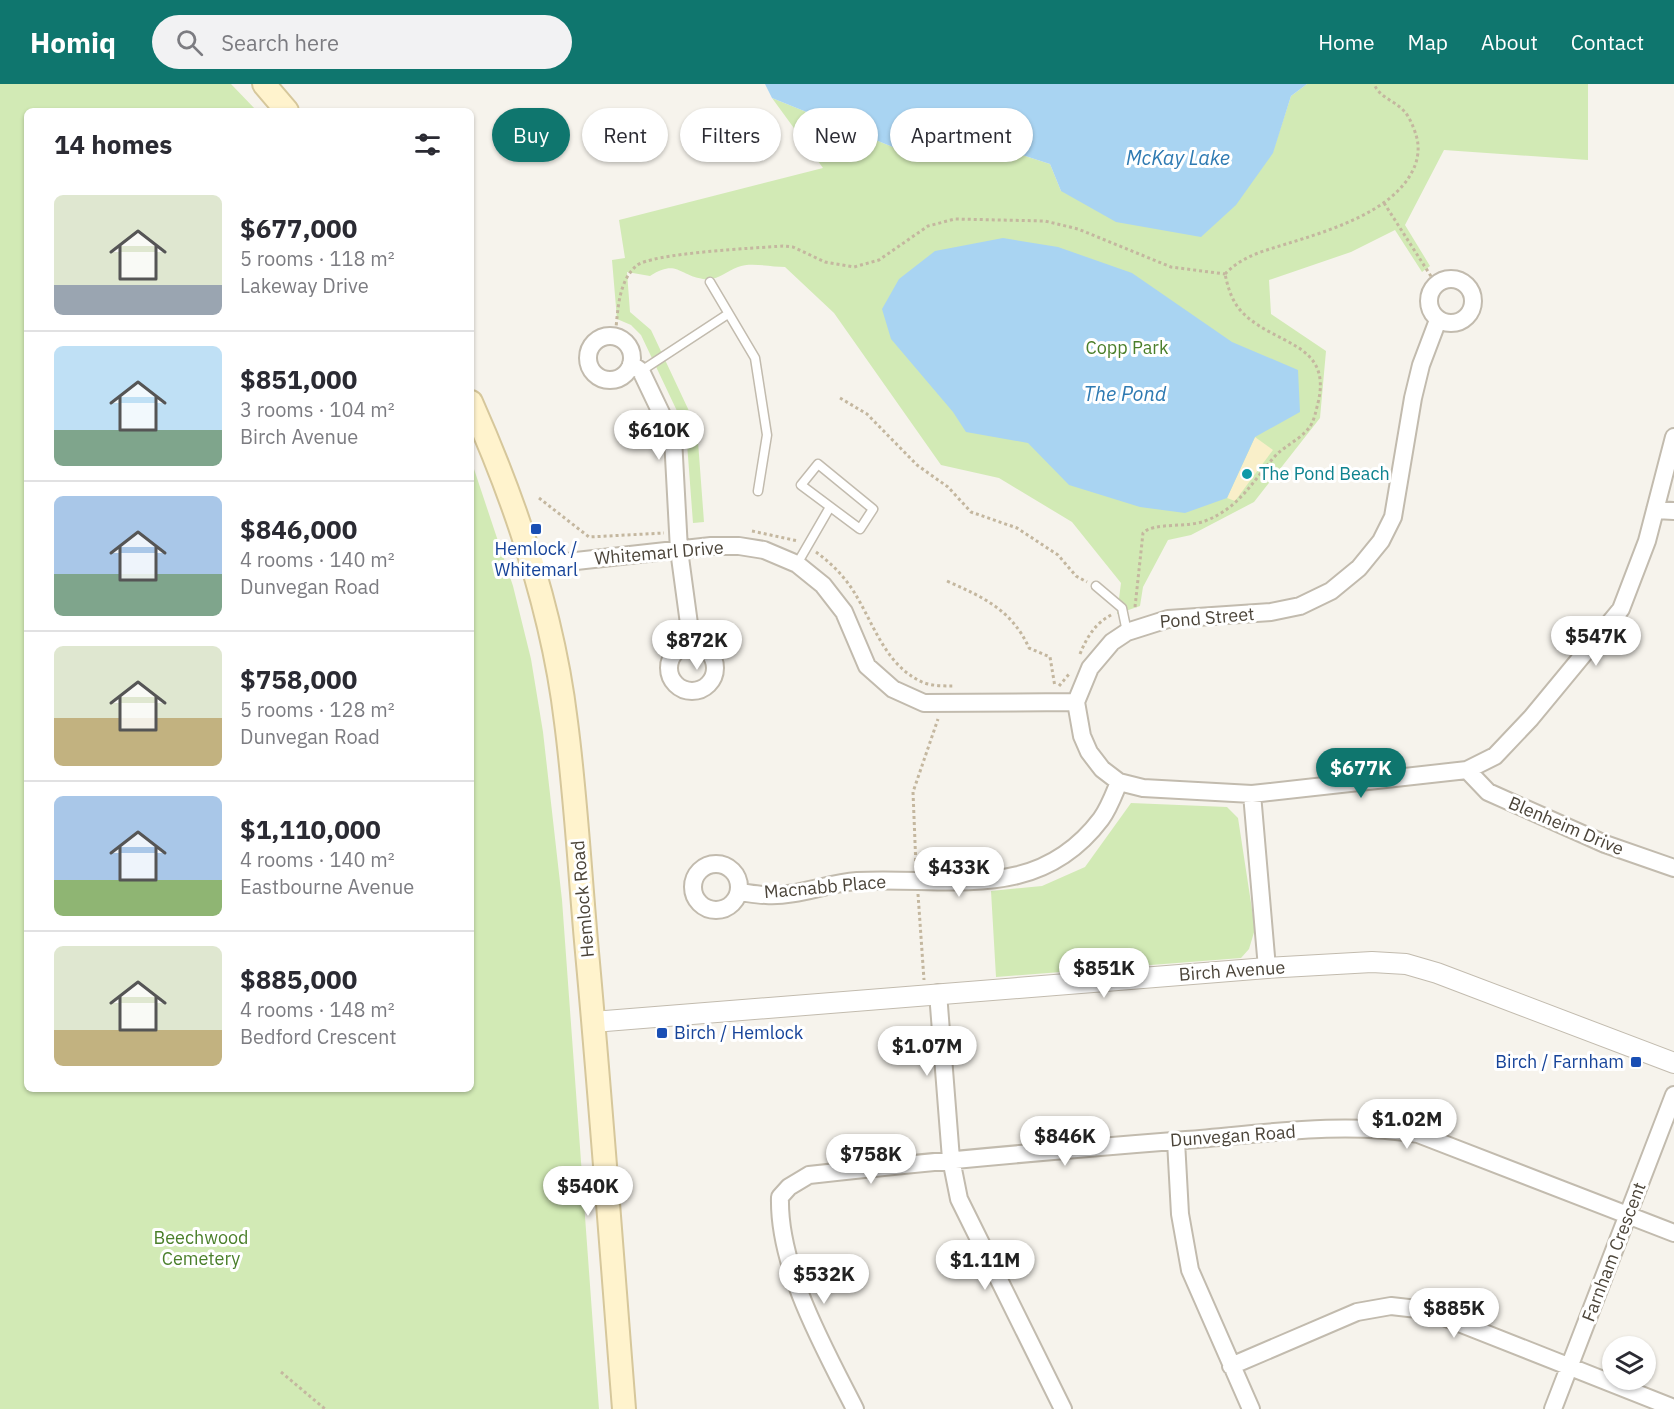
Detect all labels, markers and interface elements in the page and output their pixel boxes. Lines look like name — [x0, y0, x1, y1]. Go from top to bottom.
search box — [152, 15, 572, 69]
text: Homiq — [30, 24, 116, 61]
icon: search — [173, 26, 206, 59]
text: Search here — [221, 28, 339, 57]
text: Home — [1318, 28, 1375, 56]
text: Map — [1408, 28, 1448, 56]
text: About — [1481, 28, 1538, 56]
text: Contact — [1571, 28, 1644, 56]
chip: Buy — [492, 108, 570, 162]
chip: Rent — [582, 108, 668, 162]
chip: Filters — [680, 108, 781, 162]
chip: New — [793, 108, 878, 162]
chip: Apartment — [890, 108, 1033, 162]
text: 14 homes — [54, 127, 172, 161]
icon: filters — [411, 128, 444, 161]
water label: McKay Lake — [1126, 144, 1230, 171]
text: $677,000 — [240, 211, 357, 245]
icon: home — [102, 219, 174, 291]
text: 5 rooms · 118 m² — [240, 245, 395, 272]
text: Lakeway Drive — [240, 272, 369, 299]
park label: Copp Park — [1086, 336, 1169, 359]
text: $851,000 — [240, 362, 357, 396]
icon: home — [102, 370, 174, 442]
water label: The Pond — [1084, 380, 1167, 407]
text: 3 rooms · 104 m² — [240, 396, 395, 423]
pin: $610K — [617, 410, 701, 461]
text: $610K — [628, 416, 690, 443]
text: Birch Avenue — [240, 423, 358, 450]
place label: The Pond Beach — [1259, 462, 1390, 485]
marker: The Pond Beach — [1240, 467, 1254, 481]
text: $846,000 — [240, 512, 357, 546]
icon: home — [102, 520, 174, 592]
marker: Hemlock / Whitemarl — [529, 522, 543, 536]
street label: Whitemarl Drive — [593, 535, 725, 570]
place label: Hemlock / Whitemarl — [494, 537, 578, 581]
text: 4 rooms · 140 m² — [240, 546, 395, 573]
text: Dunvegan Road — [240, 573, 380, 600]
street label: Pond Street — [1159, 602, 1255, 633]
pin: $547K — [1554, 616, 1638, 667]
pin: $872K — [655, 620, 739, 671]
text: $547K — [1565, 622, 1627, 649]
text: $872K — [666, 626, 728, 653]
text: $758,000 — [240, 662, 357, 696]
icon: home — [102, 670, 174, 742]
text: 5 rooms · 128 m² — [240, 696, 395, 723]
text: Dunvegan Road — [240, 723, 380, 750]
pin: $677K — [1319, 748, 1403, 799]
text: $677K — [1330, 754, 1392, 781]
street label: Blenheim Drive — [1505, 791, 1627, 860]
text: $1,110,000 — [240, 812, 381, 846]
icon: home — [102, 820, 174, 892]
street label: Hemlock Road — [566, 840, 599, 959]
text: 4 rooms · 140 m² — [240, 846, 395, 873]
pin: $433K — [917, 847, 1001, 898]
text: $433K — [928, 853, 990, 880]
street label: Macnabb Place — [763, 870, 887, 903]
text: Eastbourne Avenue — [240, 873, 414, 900]
pin: $851K — [1062, 948, 1146, 999]
text: $851K — [1073, 954, 1135, 981]
street label: Birch Avenue — [1178, 955, 1286, 986]
text: $885,000 — [240, 962, 357, 996]
icon: home — [102, 970, 174, 1042]
text: 4 rooms · 148 m² — [240, 996, 395, 1023]
place label: Birch / Hemlock — [674, 1021, 804, 1044]
text: Bedford Crescent — [240, 1023, 396, 1050]
marker: Birch / Hemlock — [655, 1026, 669, 1040]
pin: $1.07M — [878, 1026, 976, 1077]
text: $1.07M — [892, 1032, 962, 1059]
place label: Birch / Farnham — [1495, 1050, 1624, 1073]
marker: Birch / Farnham — [1629, 1055, 1643, 1069]
pin: $1.02M — [1358, 1099, 1456, 1150]
text: $1.02M — [1372, 1105, 1442, 1132]
pin: $846K — [1023, 1116, 1107, 1167]
street label: Dunvegan Road — [1169, 1120, 1297, 1151]
text: $846K — [1034, 1122, 1096, 1149]
pin: $758K — [829, 1134, 913, 1185]
text: $758K — [840, 1140, 902, 1167]
pin: $540K — [546, 1166, 630, 1217]
text: $540K — [557, 1172, 619, 1199]
street label: Farnham Crescent — [1576, 1179, 1651, 1325]
park label: Beechwood Cemetery — [153, 1226, 249, 1270]
pin: $1.11M — [936, 1240, 1034, 1291]
text: $1.11M — [950, 1246, 1020, 1273]
pin: $532K — [782, 1254, 866, 1305]
text: $532K — [793, 1260, 855, 1287]
pin: $885K — [1412, 1288, 1496, 1339]
text: $885K — [1423, 1294, 1485, 1321]
map controls — [1602, 1336, 1656, 1390]
button: layers — [1602, 1336, 1656, 1390]

